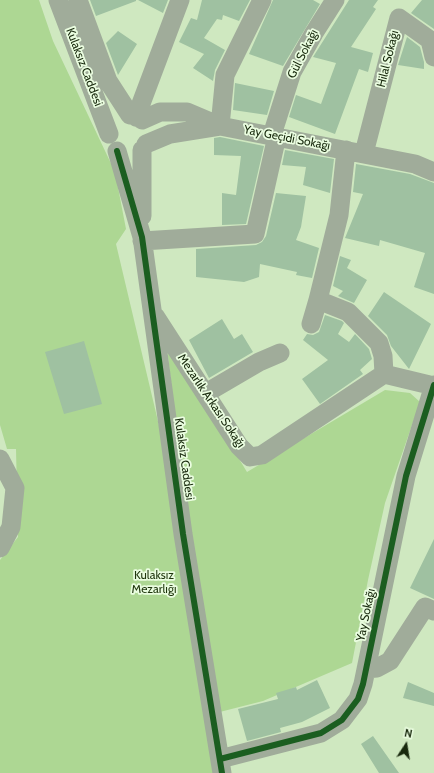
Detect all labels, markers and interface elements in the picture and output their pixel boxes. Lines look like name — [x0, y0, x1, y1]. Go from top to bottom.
street label: Kulaksız Caddesi — [62, 26, 106, 108]
street label: Gül Sokağı — [285, 27, 321, 81]
street label: Hilal Sokağı — [374, 29, 402, 89]
street label: Yay Geçidi Sokağı — [243, 123, 331, 153]
street label: Mezarlık Arkası Sokağı — [174, 351, 248, 451]
street label: Kulaksiz Caddesi — [171, 417, 197, 501]
park label: Kulaksız Mezarlığı — [132, 568, 176, 596]
street label: Yay Sokağı — [353, 587, 379, 643]
north arrow — [386, 725, 426, 765]
text: N — [403, 726, 414, 741]

